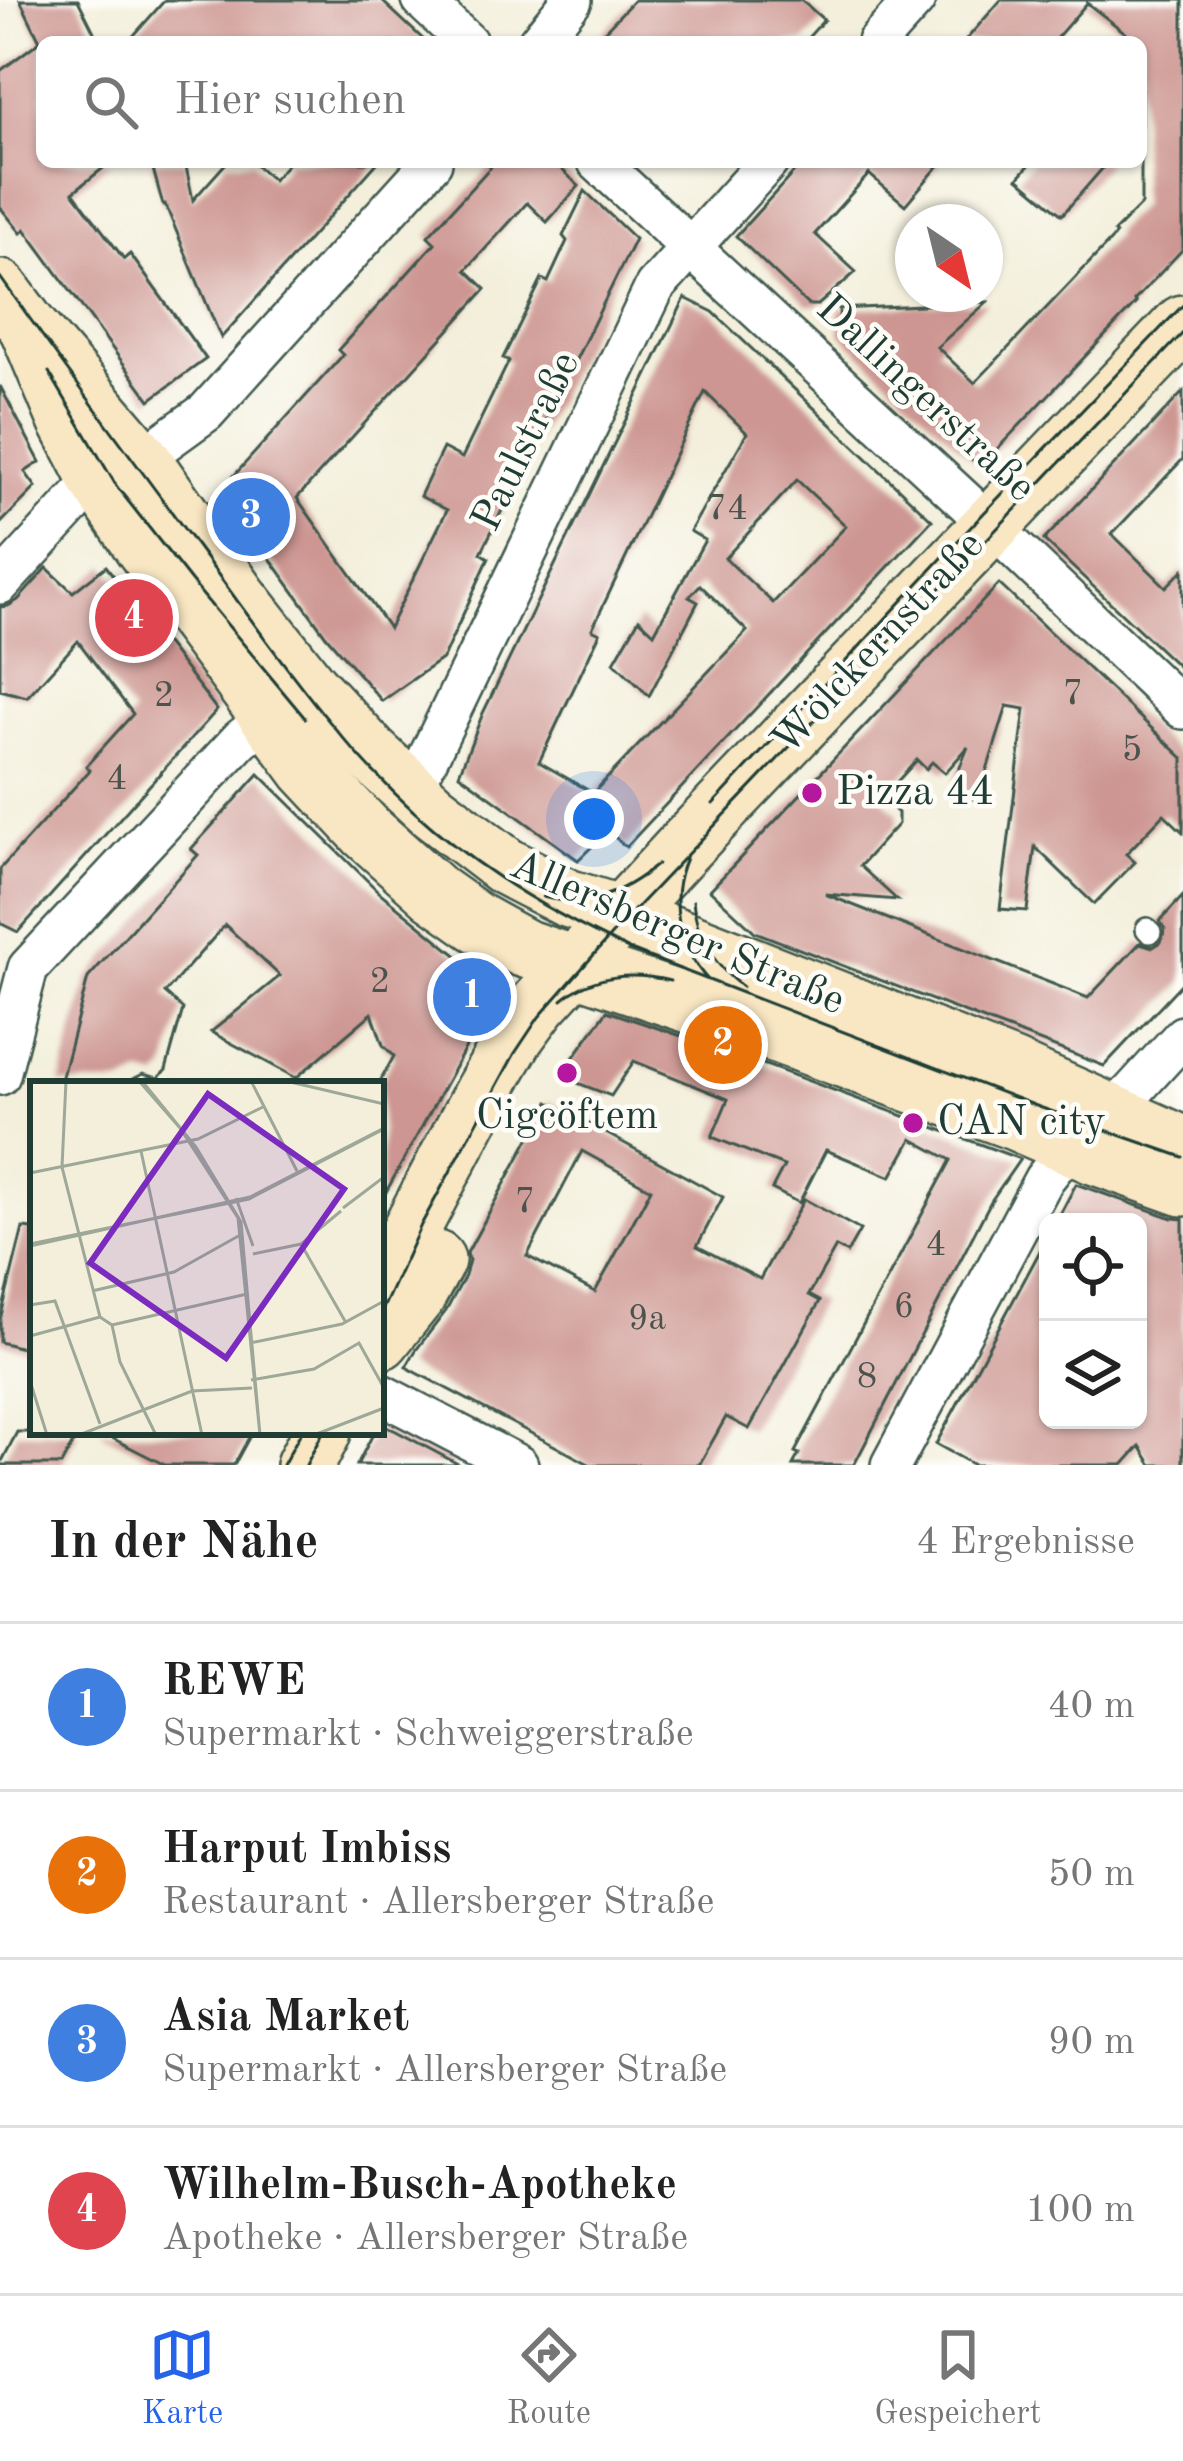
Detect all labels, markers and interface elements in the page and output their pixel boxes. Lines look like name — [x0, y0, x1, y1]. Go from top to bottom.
search box — [36, 36, 1147, 168]
icon: search — [78, 69, 144, 135]
text: Hier suchen — [174, 79, 406, 124]
north arrow — [895, 204, 1003, 312]
street label: Dallingerstraße — [808, 288, 1042, 510]
street label: Paulstraße — [466, 346, 588, 538]
pin: 3 — [212, 472, 290, 562]
house number: 74 — [706, 492, 748, 528]
street label: Wölckernstraße — [765, 524, 993, 764]
pin: 4 — [95, 573, 173, 663]
house number: 7 — [1063, 677, 1083, 713]
house number: 2 — [154, 679, 174, 715]
house number: 5 — [1122, 733, 1142, 769]
house number: 4 — [107, 762, 127, 798]
place label: Pizza 44 — [836, 772, 994, 814]
marker: Pizza 44 — [799, 780, 825, 806]
your location — [564, 789, 624, 849]
street label: Allersberger Straße — [504, 845, 850, 1023]
pin: 1 — [433, 952, 511, 1042]
house number: 2 — [370, 965, 390, 1001]
pin: 2 — [684, 1000, 762, 1090]
marker: Cigcöftem — [554, 1060, 580, 1086]
inset map — [30, 1081, 384, 1435]
place label: Cigcöftem — [476, 1096, 658, 1138]
place label: CAN city — [937, 1102, 1106, 1144]
marker: CAN city — [900, 1110, 926, 1136]
house number: 7 — [515, 1185, 535, 1221]
map controls — [1039, 1213, 1147, 1429]
button: locate — [1039, 1213, 1147, 1321]
house number: 4 — [926, 1228, 946, 1264]
house number: 6 — [894, 1290, 914, 1326]
house number: 9a — [628, 1302, 667, 1338]
button: layers — [1039, 1321, 1147, 1429]
house number: 8 — [857, 1360, 877, 1396]
text: In der Nähe — [48, 1518, 319, 1569]
text: 4 Ergebnisse — [916, 1523, 1135, 1562]
text: REWE — [162, 1660, 305, 1705]
text: 1 — [76, 1687, 98, 1726]
text: 40 m — [1048, 1687, 1135, 1726]
text: Supermarkt · Schweiggerstraße — [162, 1715, 694, 1754]
text: Harput Imbiss — [162, 1828, 451, 1873]
text: 2 — [76, 1855, 98, 1894]
text: 50 m — [1048, 1855, 1135, 1894]
text: Restaurant · Allersberger Straße — [162, 1883, 714, 1922]
text: Asia Market — [162, 1996, 409, 2041]
text: 3 — [76, 2023, 98, 2062]
text: 90 m — [1048, 2023, 1135, 2062]
text: Supermarkt · Allersberger Straße — [162, 2051, 727, 2090]
text: Wilhelm-Busch-Apotheke — [162, 2164, 677, 2209]
text: 4 — [76, 2191, 98, 2230]
text: 100 m — [1025, 2191, 1135, 2230]
text: Apotheke · Allersberger Straße — [162, 2219, 688, 2258]
tab: Karte — [142, 2322, 223, 2435]
tab: Route — [507, 2322, 591, 2435]
tab: Gespeichert — [874, 2322, 1041, 2435]

